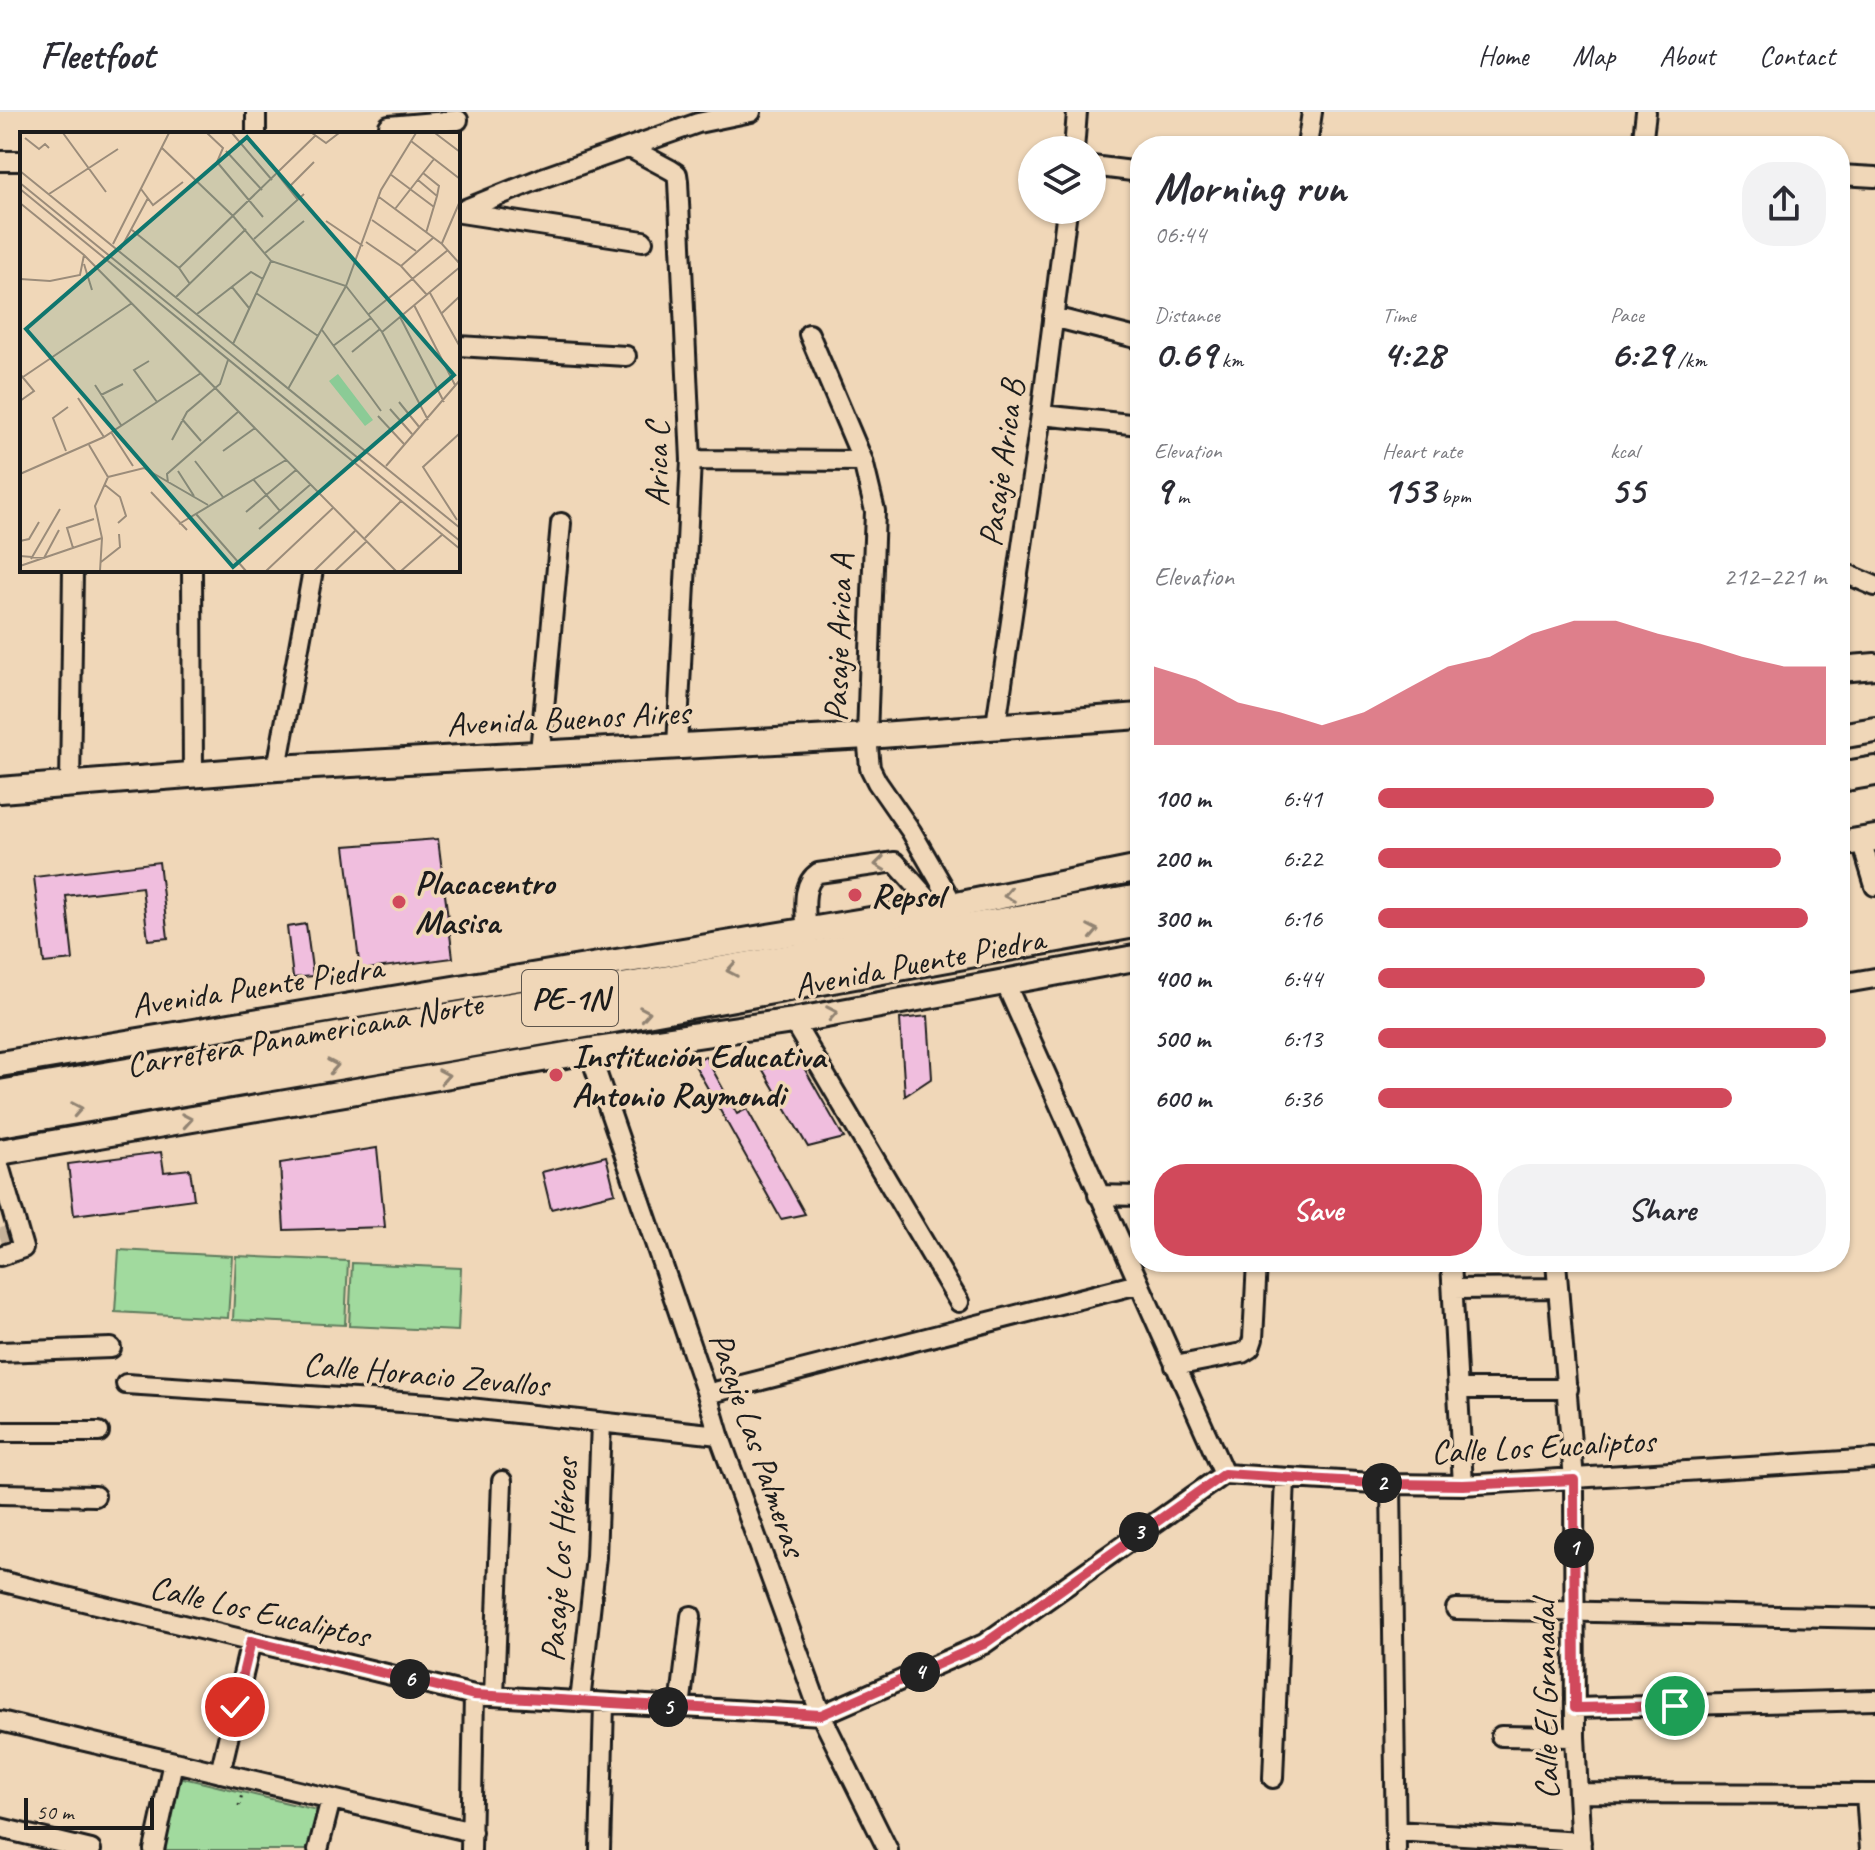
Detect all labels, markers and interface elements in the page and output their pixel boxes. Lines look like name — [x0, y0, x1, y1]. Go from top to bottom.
text: Fleetfoot — [40, 32, 155, 79]
text: Home — [1478, 38, 1528, 73]
text: Map — [1572, 38, 1615, 73]
text: About — [1659, 38, 1715, 73]
text: Contact — [1759, 38, 1835, 73]
inset map — [20, 132, 460, 572]
map controls — [1018, 136, 1106, 224]
button: layers — [1018, 136, 1106, 224]
text: Morning run — [1154, 160, 1346, 215]
button: share — [1742, 162, 1826, 246]
text: 06:44 — [1154, 218, 1206, 251]
text: Distance — [1154, 301, 1220, 329]
text: Time — [1382, 301, 1416, 329]
text: Pace — [1610, 301, 1644, 329]
text: 0.69 — [1154, 329, 1216, 379]
text: 4:28 — [1382, 329, 1444, 379]
text: 6:29 — [1610, 329, 1672, 379]
text: km — [1216, 346, 1243, 374]
text: /km — [1672, 346, 1706, 374]
street label: Pasaje Arica B — [968, 375, 1034, 549]
street label: Arica C — [635, 418, 678, 507]
text: Elevation — [1154, 437, 1222, 465]
text: Heart rate — [1382, 437, 1462, 465]
text: kcal — [1610, 437, 1639, 465]
text: 9 — [1154, 465, 1172, 515]
text: 153 — [1382, 465, 1435, 515]
text: 55 — [1610, 465, 1645, 515]
text: m — [1172, 482, 1189, 510]
text: bpm — [1435, 482, 1471, 510]
street label: Pasaje Arica A — [814, 553, 862, 722]
text: Elevation — [1154, 560, 1234, 593]
text: 212–221 m — [1723, 560, 1826, 593]
street label: Avenida Buenos Aires — [445, 690, 694, 746]
text: 100 m — [1154, 782, 1210, 815]
text: 6:41 — [1282, 782, 1322, 815]
text: 200 m — [1154, 842, 1210, 875]
text: 6:22 — [1282, 842, 1322, 875]
one-way arrow — [873, 855, 887, 872]
place label: Placacentro Masisa — [415, 861, 557, 943]
place label: Repsol — [871, 874, 950, 917]
marker: Repsol — [846, 886, 864, 904]
one-way arrow — [1002, 886, 1016, 903]
marker: Placacentro Masisa — [390, 893, 408, 911]
text: 300 m — [1154, 902, 1210, 935]
text: 6:16 — [1282, 902, 1322, 935]
street label: Avenida Puente Piedra — [790, 916, 1051, 1007]
one-way arrow — [1087, 923, 1100, 940]
street label: Avenida Puente Piedra — [128, 944, 389, 1027]
one-way arrow — [725, 960, 739, 977]
text: 400 m — [1154, 962, 1210, 995]
text: 6:44 — [1282, 962, 1322, 995]
road number: PE-1N — [522, 970, 618, 1026]
street label: Carretera Panamericana Norte — [123, 981, 487, 1086]
one-way arrow — [638, 1005, 652, 1022]
one-way arrow — [825, 1006, 838, 1023]
text: 500 m — [1154, 1022, 1210, 1055]
text: 6:13 — [1282, 1022, 1322, 1055]
place label: Institución Educativa Antonio Raymondi — [572, 1034, 828, 1116]
one-way arrow — [327, 1058, 340, 1075]
marker: Institución Educativa Antonio Raymondi — [547, 1066, 565, 1084]
one-way arrow — [437, 1068, 450, 1085]
text: 600 m — [1154, 1082, 1211, 1115]
text: 6:36 — [1282, 1082, 1322, 1115]
one-way arrow — [70, 1101, 84, 1118]
one-way arrow — [180, 1112, 194, 1129]
button: Save — [1154, 1164, 1482, 1256]
button: Share — [1498, 1164, 1826, 1256]
street label: Pasaje Las Palmeras — [700, 1326, 817, 1565]
street label: Calle Horacio Zevallos — [302, 1342, 553, 1406]
street label: Calle Los Eucaliptos — [1430, 1419, 1658, 1473]
street label: Pasaje Los Héroes — [530, 1454, 588, 1663]
pin: 2 — [1362, 1463, 1402, 1503]
text: 2 — [1377, 1469, 1387, 1497]
pin: 3 — [1119, 1512, 1159, 1552]
text: 3 — [1134, 1518, 1144, 1546]
pin: 1 — [1554, 1528, 1594, 1568]
text: 1 — [1569, 1534, 1579, 1562]
street label: Calle Los Eucaliptos — [146, 1565, 376, 1658]
street label: Calle El Granadal — [1522, 1594, 1568, 1800]
pin: 4 — [900, 1652, 940, 1692]
text: 4 — [915, 1658, 925, 1686]
pin: 6 — [390, 1659, 430, 1699]
text: 6 — [405, 1665, 415, 1693]
pin — [1641, 1672, 1709, 1740]
pin — [201, 1673, 269, 1741]
icon: arrive — [1653, 1684, 1697, 1728]
icon: check — [213, 1685, 257, 1729]
pin: 5 — [648, 1687, 688, 1727]
text: 5 — [663, 1693, 673, 1721]
scale bar — [24, 1794, 154, 1830]
text: 50 m — [36, 1798, 73, 1826]

